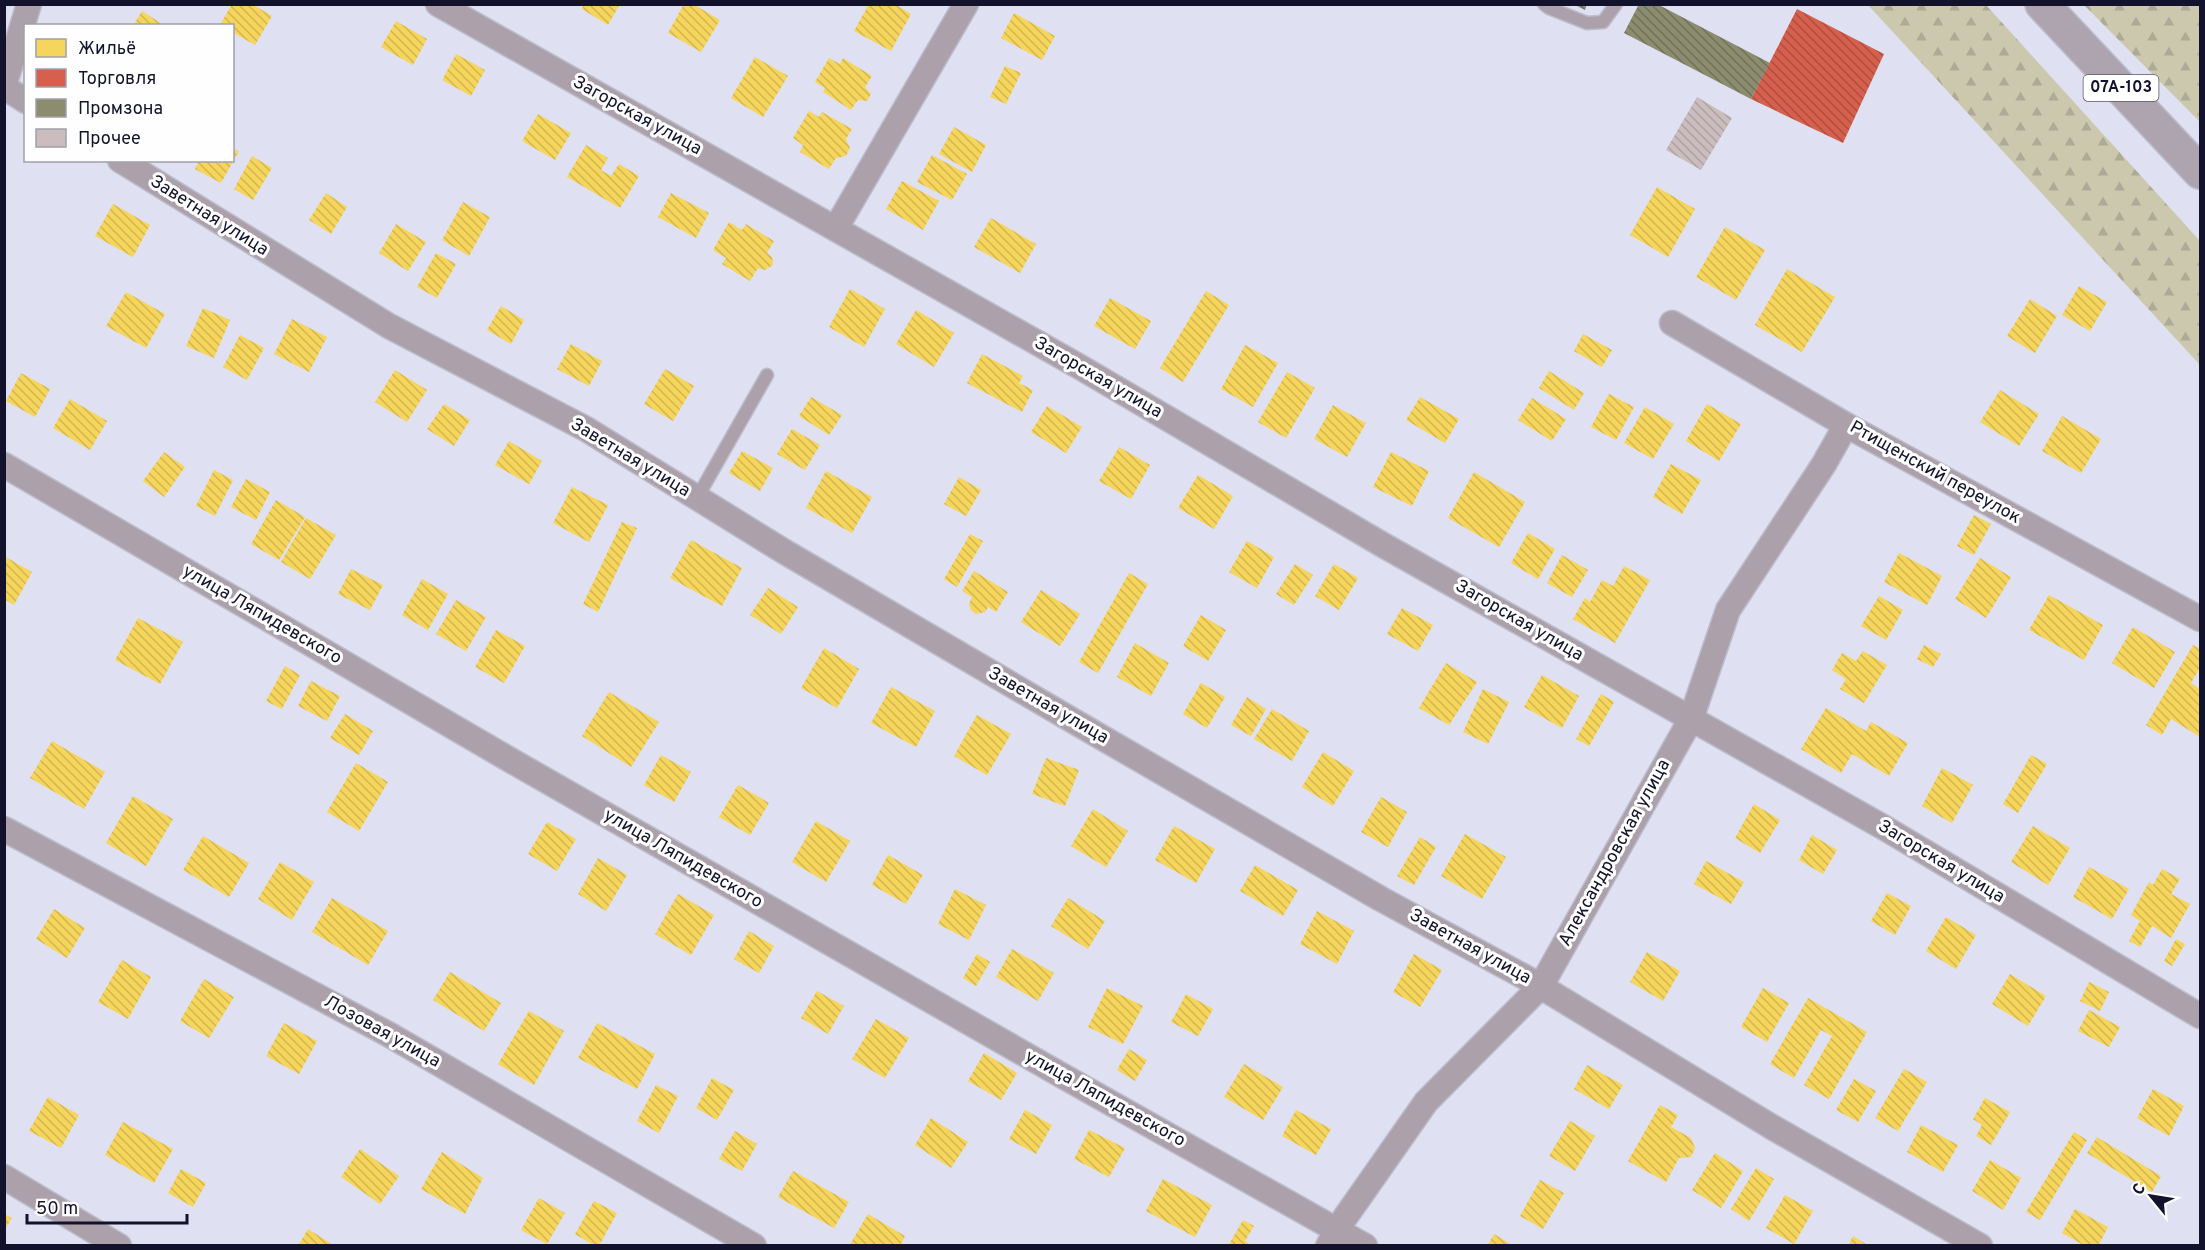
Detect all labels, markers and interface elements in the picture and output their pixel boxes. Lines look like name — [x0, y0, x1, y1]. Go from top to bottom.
legend — [24, 24, 234, 162]
text: Жильё — [78, 38, 136, 61]
text: Торговля — [78, 68, 156, 91]
street label: Загорская улица — [568, 71, 706, 161]
road number: 07А-103 — [2084, 75, 2158, 101]
text: Промзона — [78, 98, 163, 121]
text: Прочее — [78, 128, 141, 151]
street label: Заветная улица — [145, 170, 273, 262]
street label: Загорская улица — [1030, 332, 1166, 424]
street label: Заветная улица — [566, 413, 694, 503]
street label: Ртищенский переулок — [1845, 416, 2025, 530]
street label: улица Ляпидевского — [178, 560, 346, 670]
street label: Загорская улица — [1451, 575, 1587, 667]
street label: Заветная улица — [984, 662, 1112, 750]
street label: Александровская улица — [1554, 755, 1676, 951]
street label: улица Ляпидевского — [599, 804, 767, 914]
street label: Загорская улица — [1873, 815, 2009, 909]
street label: Заветная улица — [1405, 904, 1535, 990]
street label: Лозовая улица — [320, 990, 444, 1074]
street label: улица Ляпидевского — [1021, 1045, 1189, 1153]
north arrow — [2121, 1166, 2181, 1226]
text: С — [2129, 1180, 2151, 1199]
scale bar — [27, 1187, 188, 1225]
text: 50 m — [36, 1198, 78, 1221]

